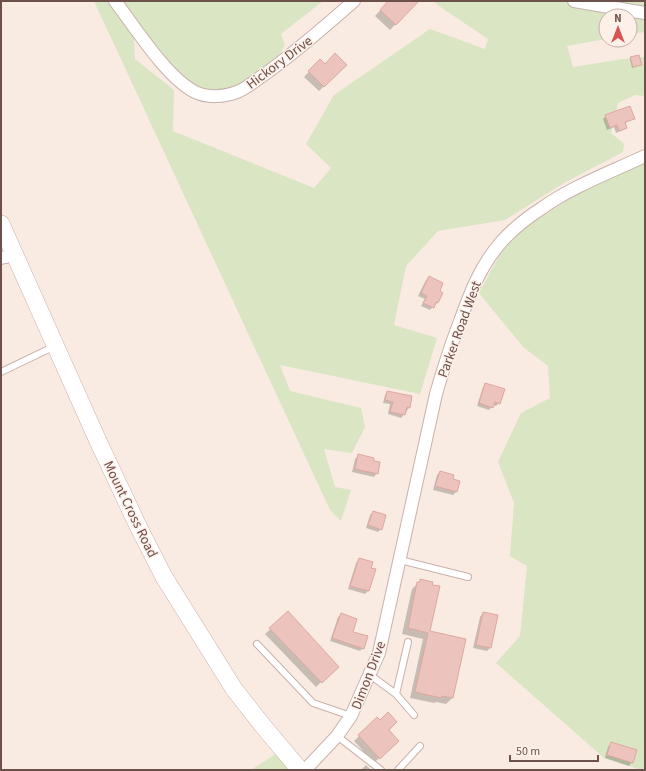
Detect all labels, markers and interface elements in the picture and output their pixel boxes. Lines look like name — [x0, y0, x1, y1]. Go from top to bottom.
north arrow — [598, 8, 638, 48]
text: N — [614, 11, 622, 26]
street label: Hickory Drive — [242, 31, 317, 94]
street label: Parker Road West — [433, 278, 487, 381]
street label: Mount Cross Road — [98, 458, 162, 561]
street label: Dimon Drive — [347, 638, 391, 713]
scale bar — [510, 737, 598, 763]
text: 50 m — [516, 743, 540, 760]

